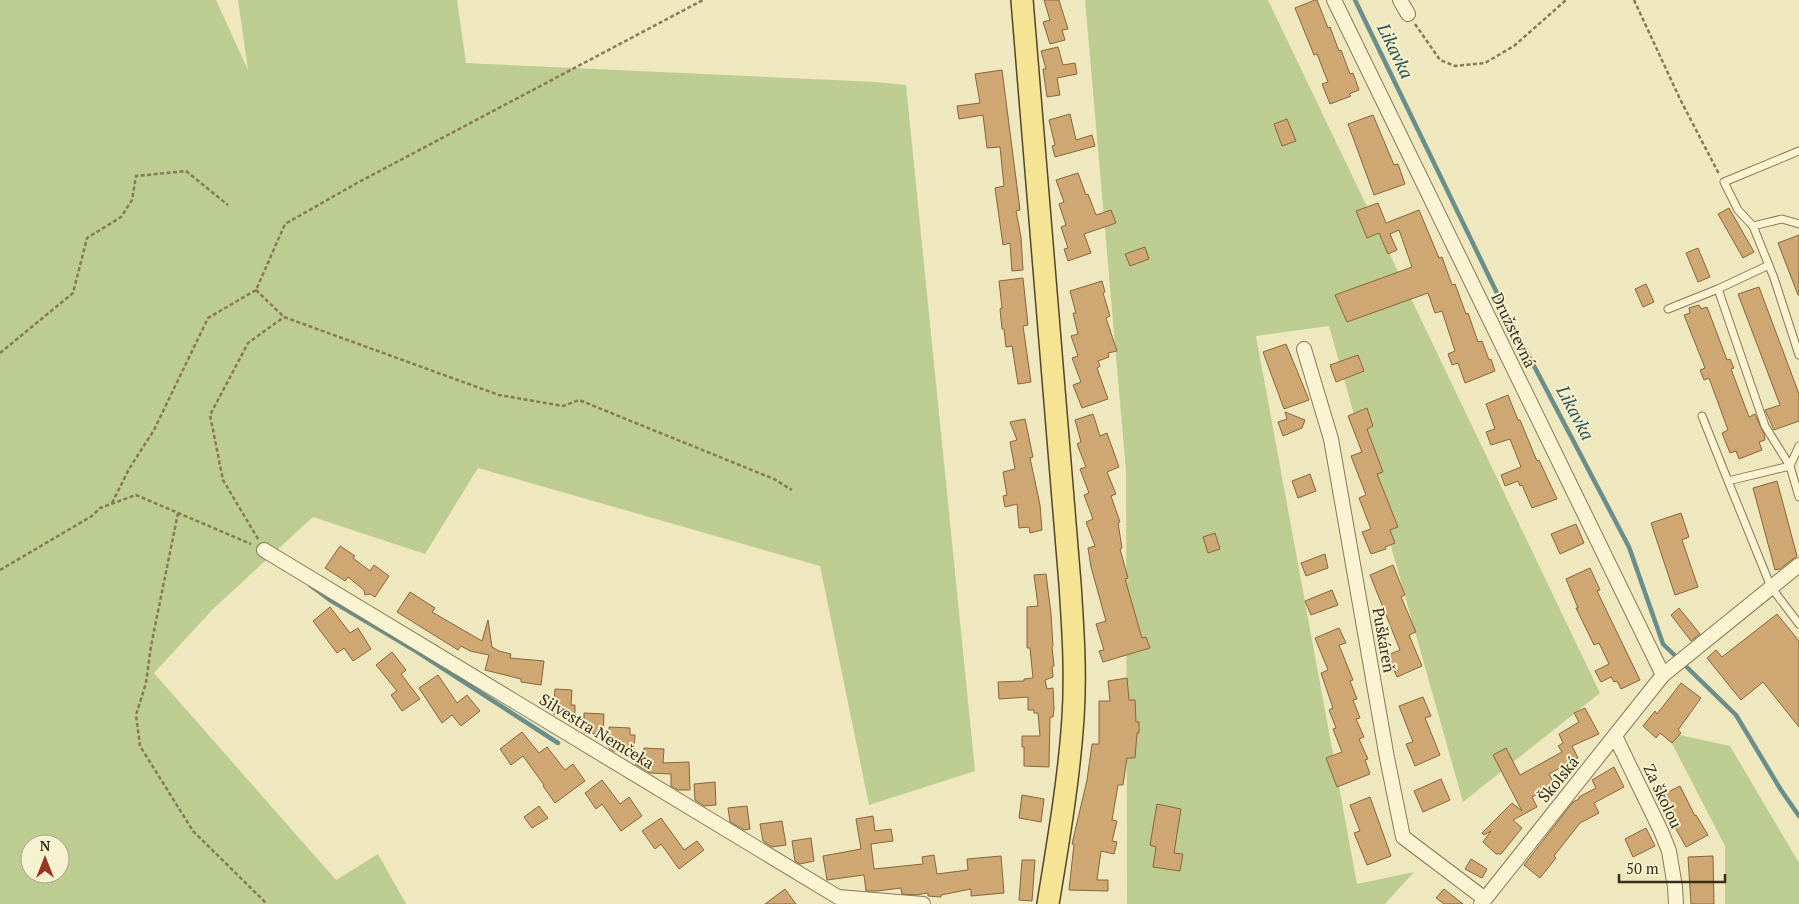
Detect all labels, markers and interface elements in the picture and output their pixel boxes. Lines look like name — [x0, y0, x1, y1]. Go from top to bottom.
water label: Likavka — [1372, 18, 1420, 82]
street label: Družstevná — [1486, 289, 1542, 371]
water label: Likavka — [1551, 380, 1600, 444]
street label: Puškáreň — [1367, 606, 1401, 675]
street label: Silvestra Nemčeka — [536, 688, 658, 774]
street label: Školská — [1533, 751, 1583, 807]
street label: Za školou — [1639, 760, 1687, 832]
north arrow — [20, 834, 70, 884]
text: N — [40, 836, 51, 855]
scale bar — [1619, 852, 1725, 884]
text: 50 m — [1626, 858, 1659, 878]

